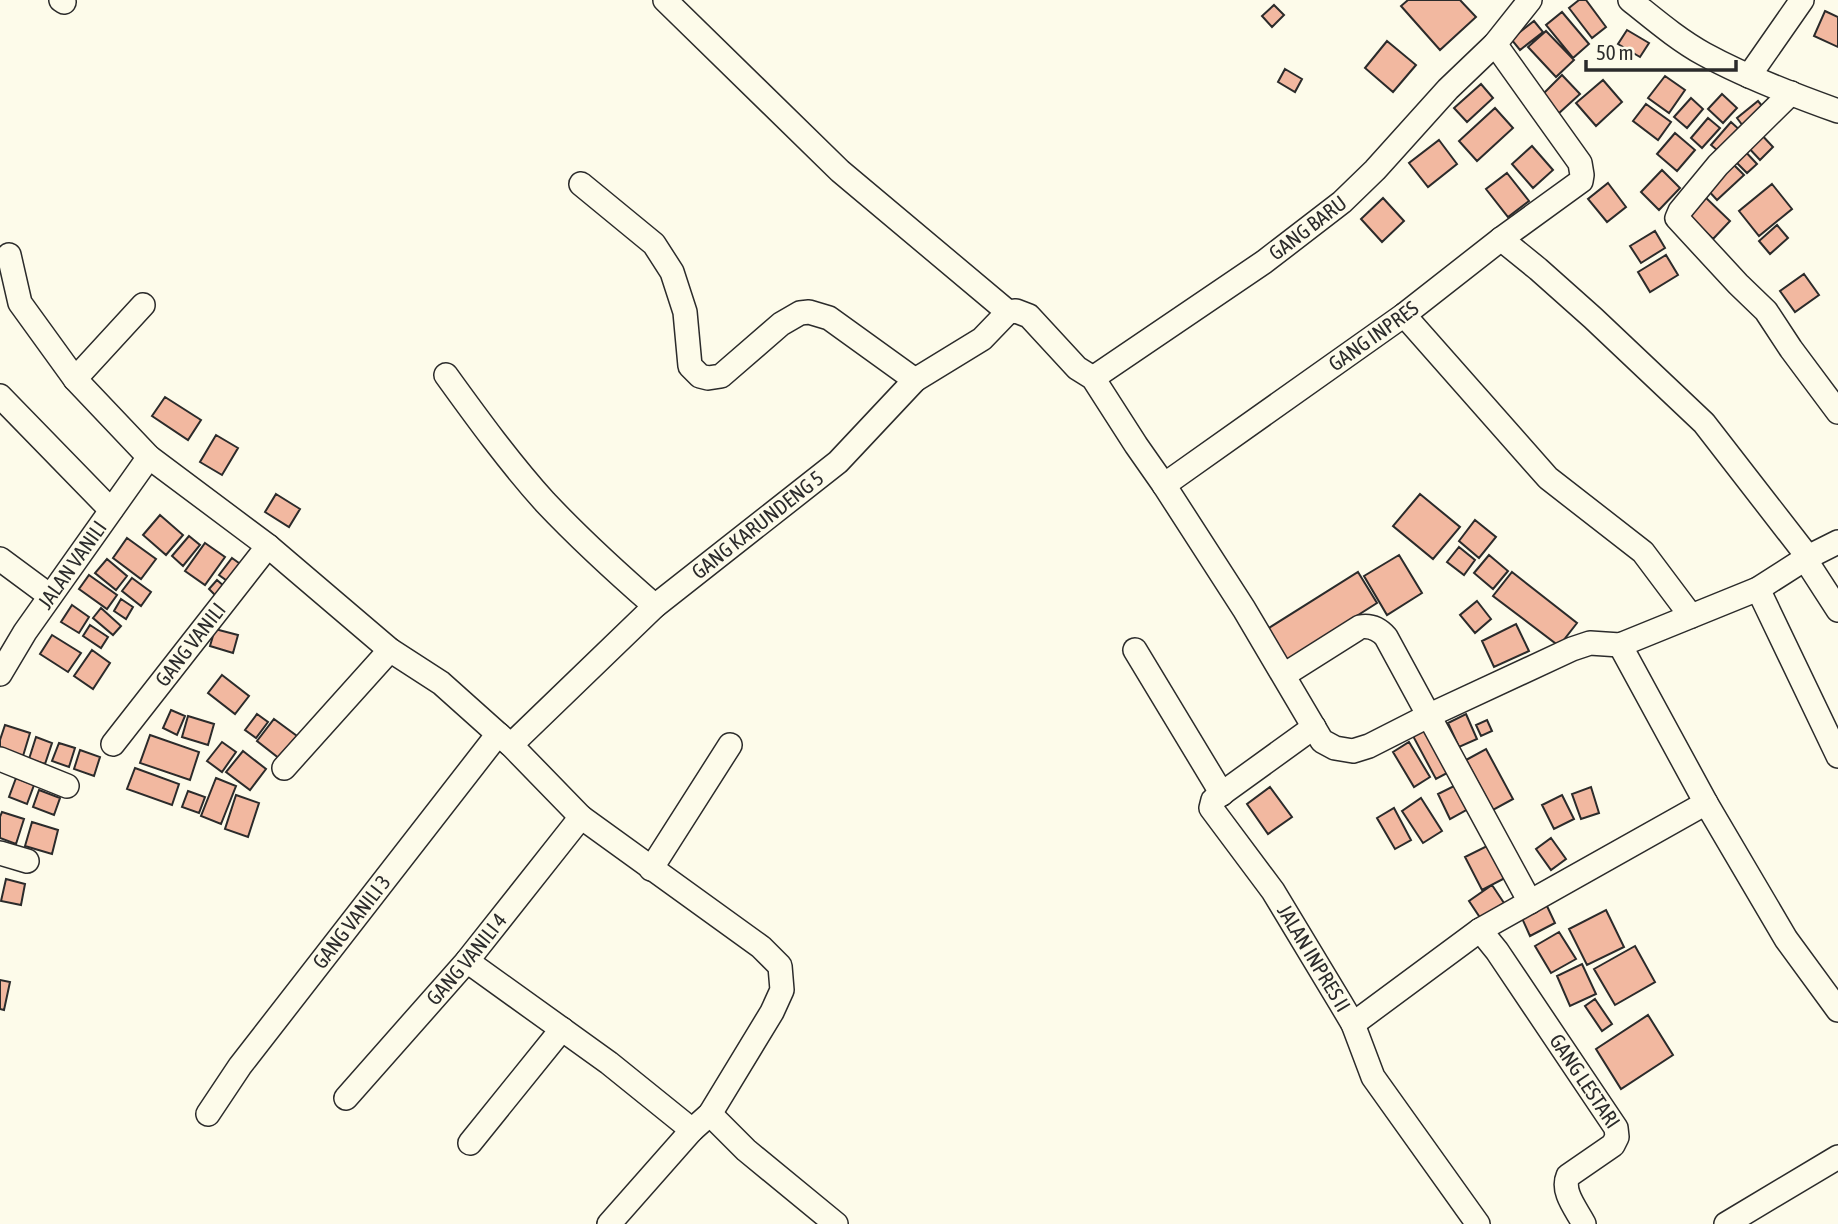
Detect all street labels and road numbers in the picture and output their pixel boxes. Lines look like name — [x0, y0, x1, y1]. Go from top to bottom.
street label: GANG BARU — [1264, 190, 1351, 265]
street label: GANG INPRES — [1324, 295, 1423, 376]
street label: GANG KARUNDENG 5 — [687, 465, 828, 583]
street label: JALAN VANILI — [32, 516, 111, 613]
street label: GANG VANILI — [150, 598, 230, 691]
street label: GANG VANILI 3 — [307, 870, 395, 973]
street label: JALAN INPRES II — [1273, 900, 1356, 1016]
street label: GANG VANILI 4 — [421, 908, 511, 1009]
street label: GANG LESTARI — [1545, 1029, 1626, 1132]

